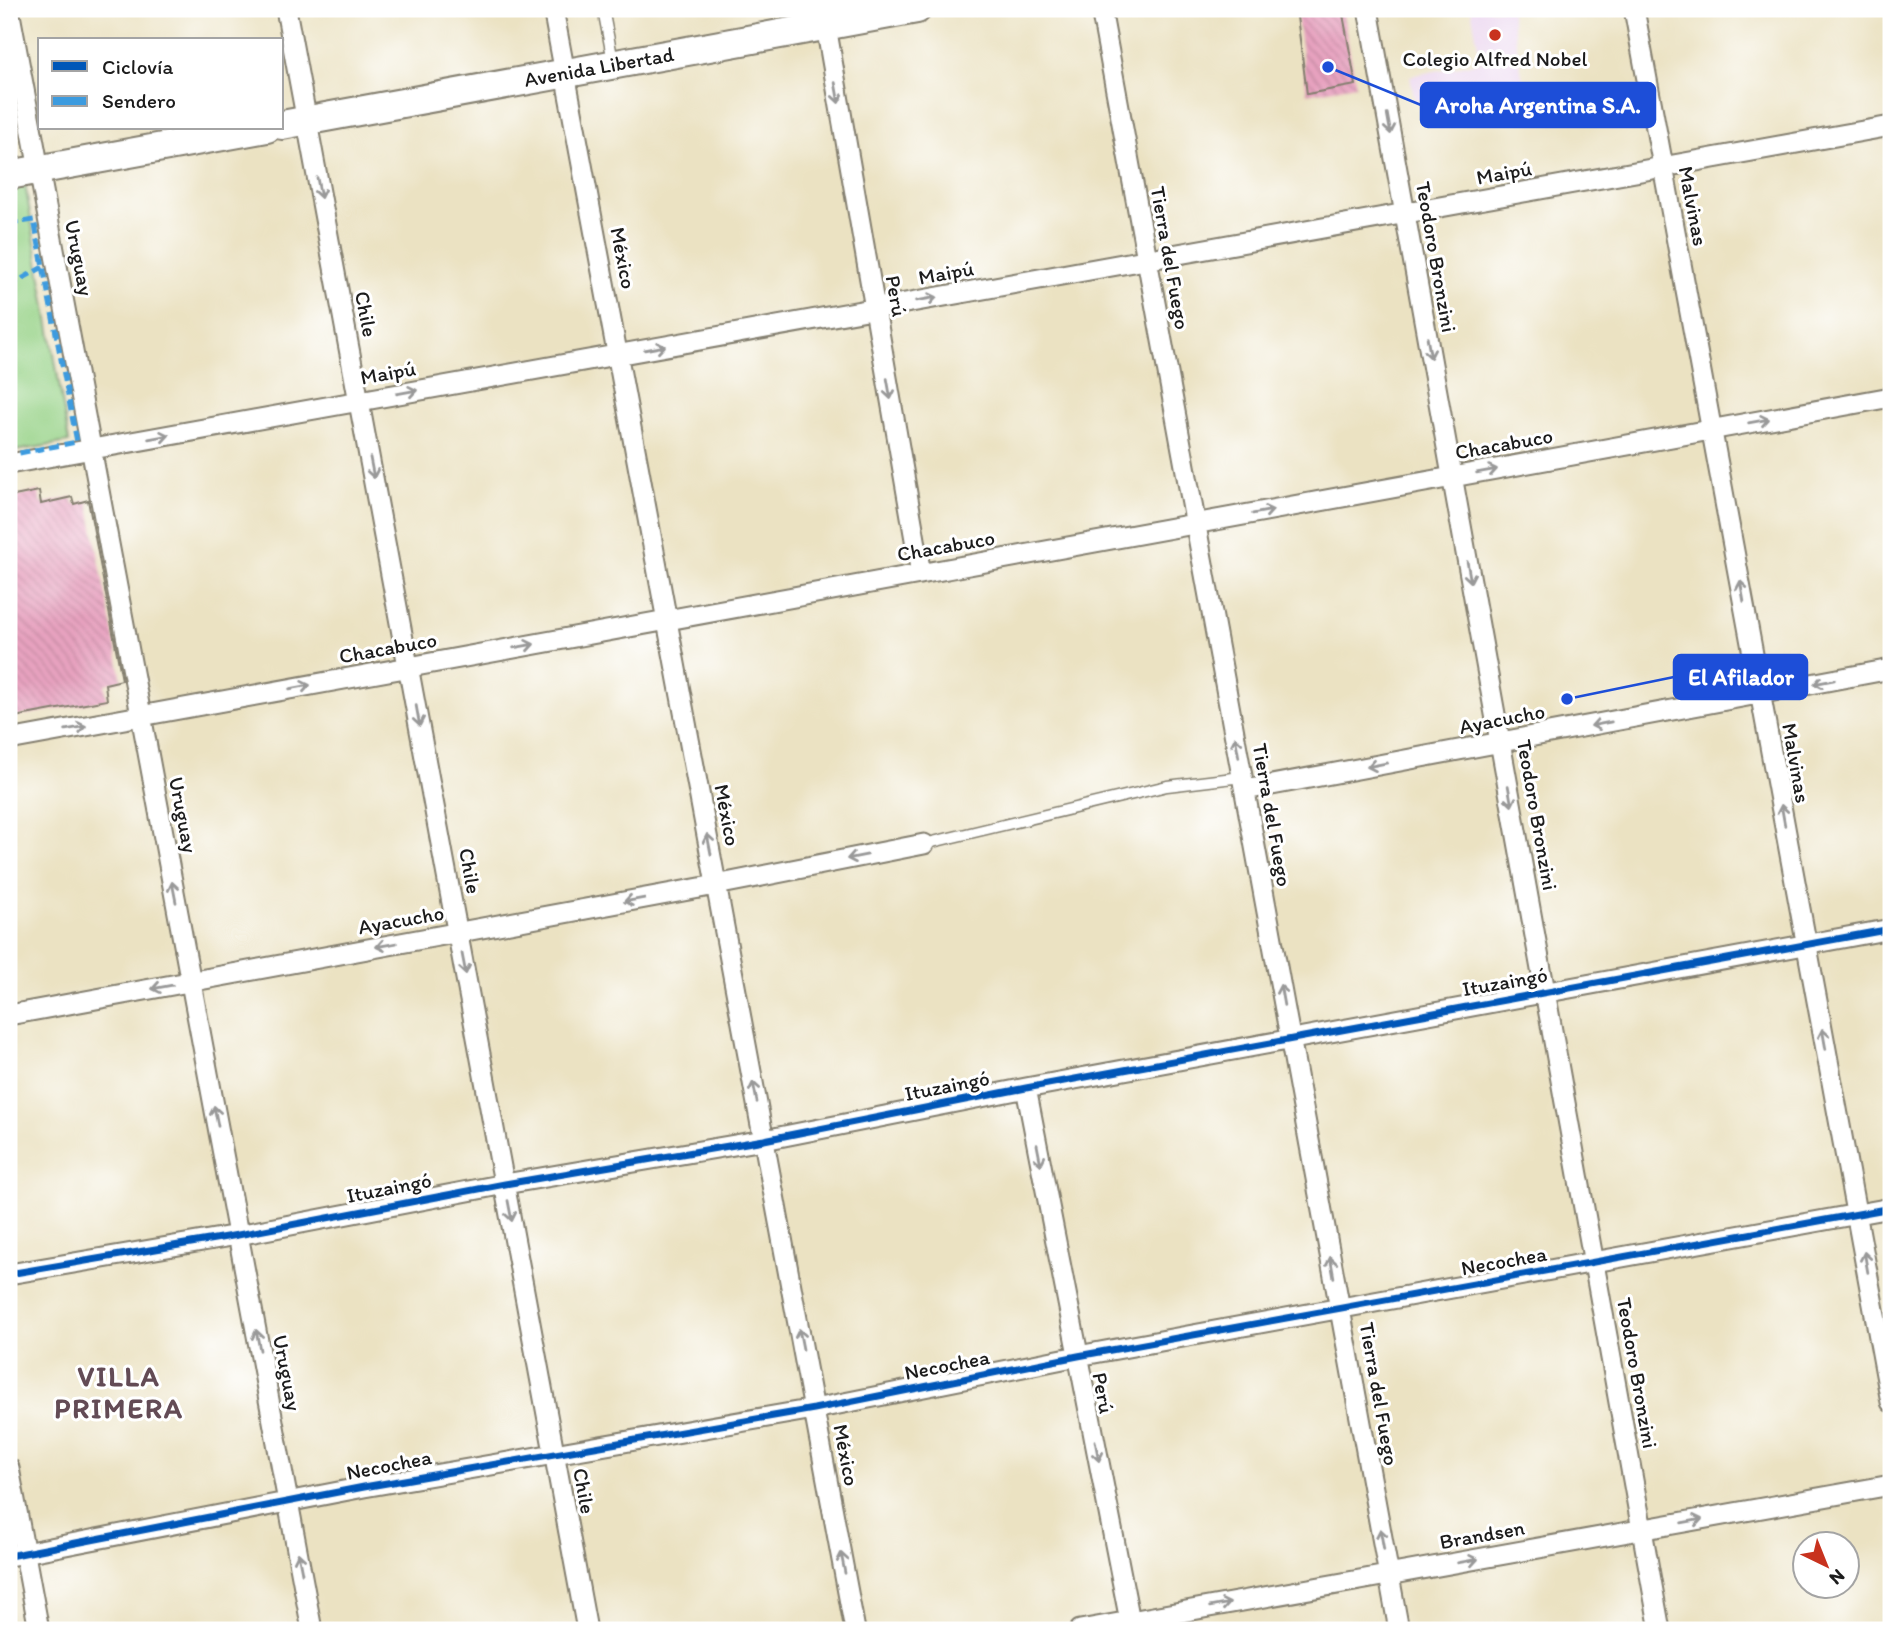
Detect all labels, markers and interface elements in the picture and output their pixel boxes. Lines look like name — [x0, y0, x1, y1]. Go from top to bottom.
marker: Colegio Alfred Nobel — [1487, 27, 1503, 43]
legend — [38, 38, 284, 130]
street label: Avenida Libertad — [522, 41, 676, 92]
place label: Colegio Alfred Nobel — [1403, 46, 1587, 71]
text: Ciclovía — [102, 54, 173, 79]
one-way arrow — [831, 81, 845, 104]
callout: Aroha Argentina S.A. — [1421, 83, 1655, 127]
text: Sendero — [102, 88, 176, 113]
text: Aroha Argentina S.A. — [1434, 91, 1641, 119]
one-way arrow — [1383, 112, 1396, 135]
street label: Maipú — [1474, 155, 1534, 190]
street label: Malvinas — [1674, 164, 1713, 248]
one-way arrow — [313, 176, 327, 199]
street label: Teodoro Bronzini — [1411, 180, 1462, 334]
street label: Tierra del Fuego — [1146, 184, 1195, 331]
street label: Uruguay — [60, 218, 99, 298]
street label: México — [605, 225, 642, 291]
street label: Maipú — [916, 255, 976, 290]
street label: Perú — [881, 273, 912, 319]
street label: Chile — [350, 289, 383, 339]
one-way arrow — [915, 292, 938, 306]
one-way arrow — [1423, 336, 1436, 359]
one-way arrow — [643, 341, 666, 354]
street label: Maipú — [358, 355, 418, 390]
one-way arrow — [883, 377, 896, 400]
one-way arrow — [395, 385, 418, 399]
one-way arrow — [1747, 414, 1770, 427]
street label: Chacabuco — [1453, 423, 1555, 464]
one-way arrow — [147, 430, 170, 443]
one-way arrow — [365, 456, 379, 479]
one-way arrow — [1475, 463, 1498, 477]
one-way arrow — [1251, 504, 1274, 518]
street label: Chacabuco — [895, 525, 997, 566]
one-way arrow — [1463, 560, 1477, 583]
one-way arrow — [1734, 580, 1748, 603]
street label: Chacabuco — [337, 627, 439, 668]
one-way arrow — [512, 639, 534, 653]
callout: El Afilador — [1674, 655, 1807, 699]
text: El Afilador — [1688, 663, 1795, 691]
one-way arrow — [1813, 675, 1836, 689]
one-way arrow — [288, 680, 311, 693]
street label: Ayacucho — [1457, 698, 1547, 739]
one-way arrow — [411, 704, 425, 727]
one-way arrow — [1590, 717, 1613, 731]
one-way arrow — [64, 721, 87, 734]
street label: Malvinas — [1777, 721, 1816, 805]
one-way arrow — [1230, 736, 1243, 759]
street label: Teodoro Bronzini — [1512, 738, 1563, 892]
street label: Tierra del Fuego — [1248, 741, 1297, 888]
one-way arrow — [1366, 759, 1389, 773]
street label: Uruguay — [164, 775, 203, 855]
street label: México — [709, 782, 746, 848]
one-way arrow — [1504, 784, 1517, 807]
one-way arrow — [1776, 804, 1789, 827]
one-way arrow — [702, 833, 715, 856]
street label: Chile — [454, 846, 487, 896]
one-way arrow — [846, 851, 869, 864]
one-way arrow — [167, 881, 181, 904]
one-way arrow — [623, 894, 646, 907]
street label: Ayacucho — [356, 900, 446, 939]
one-way arrow — [375, 939, 398, 953]
one-way arrow — [457, 952, 471, 975]
street label: Ituzaingó — [1460, 962, 1549, 1001]
one-way arrow — [151, 980, 174, 994]
one-way arrow — [1275, 984, 1288, 1007]
one-way arrow — [1817, 1028, 1831, 1051]
street label: Ituzaingó — [902, 1065, 991, 1106]
one-way arrow — [748, 1081, 761, 1104]
one-way arrow — [209, 1105, 222, 1128]
one-way arrow — [1033, 1143, 1046, 1166]
street label: Ituzaingó — [344, 1167, 433, 1208]
one-way arrow — [503, 1199, 517, 1222]
street label: Necochea — [1459, 1241, 1549, 1280]
one-way arrow — [1858, 1252, 1872, 1274]
one-way arrow — [1325, 1256, 1338, 1279]
street label: Teodoro Bronzini — [1612, 1296, 1663, 1450]
street label: Tierra del Fuego — [1355, 1320, 1404, 1467]
one-way arrow — [251, 1329, 264, 1352]
one-way arrow — [794, 1329, 807, 1351]
street label: Uruguay — [268, 1333, 307, 1413]
street label: Necochea — [902, 1344, 992, 1385]
district label: VILLA PRIMERA — [54, 1359, 184, 1425]
street label: Perú — [1087, 1370, 1120, 1416]
street label: México — [828, 1422, 865, 1488]
one-way arrow — [1090, 1439, 1104, 1462]
street label: Necochea — [344, 1444, 434, 1485]
street label: Chile — [568, 1466, 601, 1516]
one-way arrow — [1680, 1513, 1703, 1527]
street label: Brandsen — [1437, 1515, 1526, 1554]
one-way arrow — [1375, 1528, 1388, 1551]
north arrow — [1792, 1530, 1862, 1600]
one-way arrow — [293, 1552, 306, 1575]
one-way arrow — [835, 1552, 849, 1575]
one-way arrow — [1456, 1554, 1479, 1567]
text: N — [1825, 1564, 1850, 1590]
one-way arrow — [1208, 1598, 1231, 1611]

